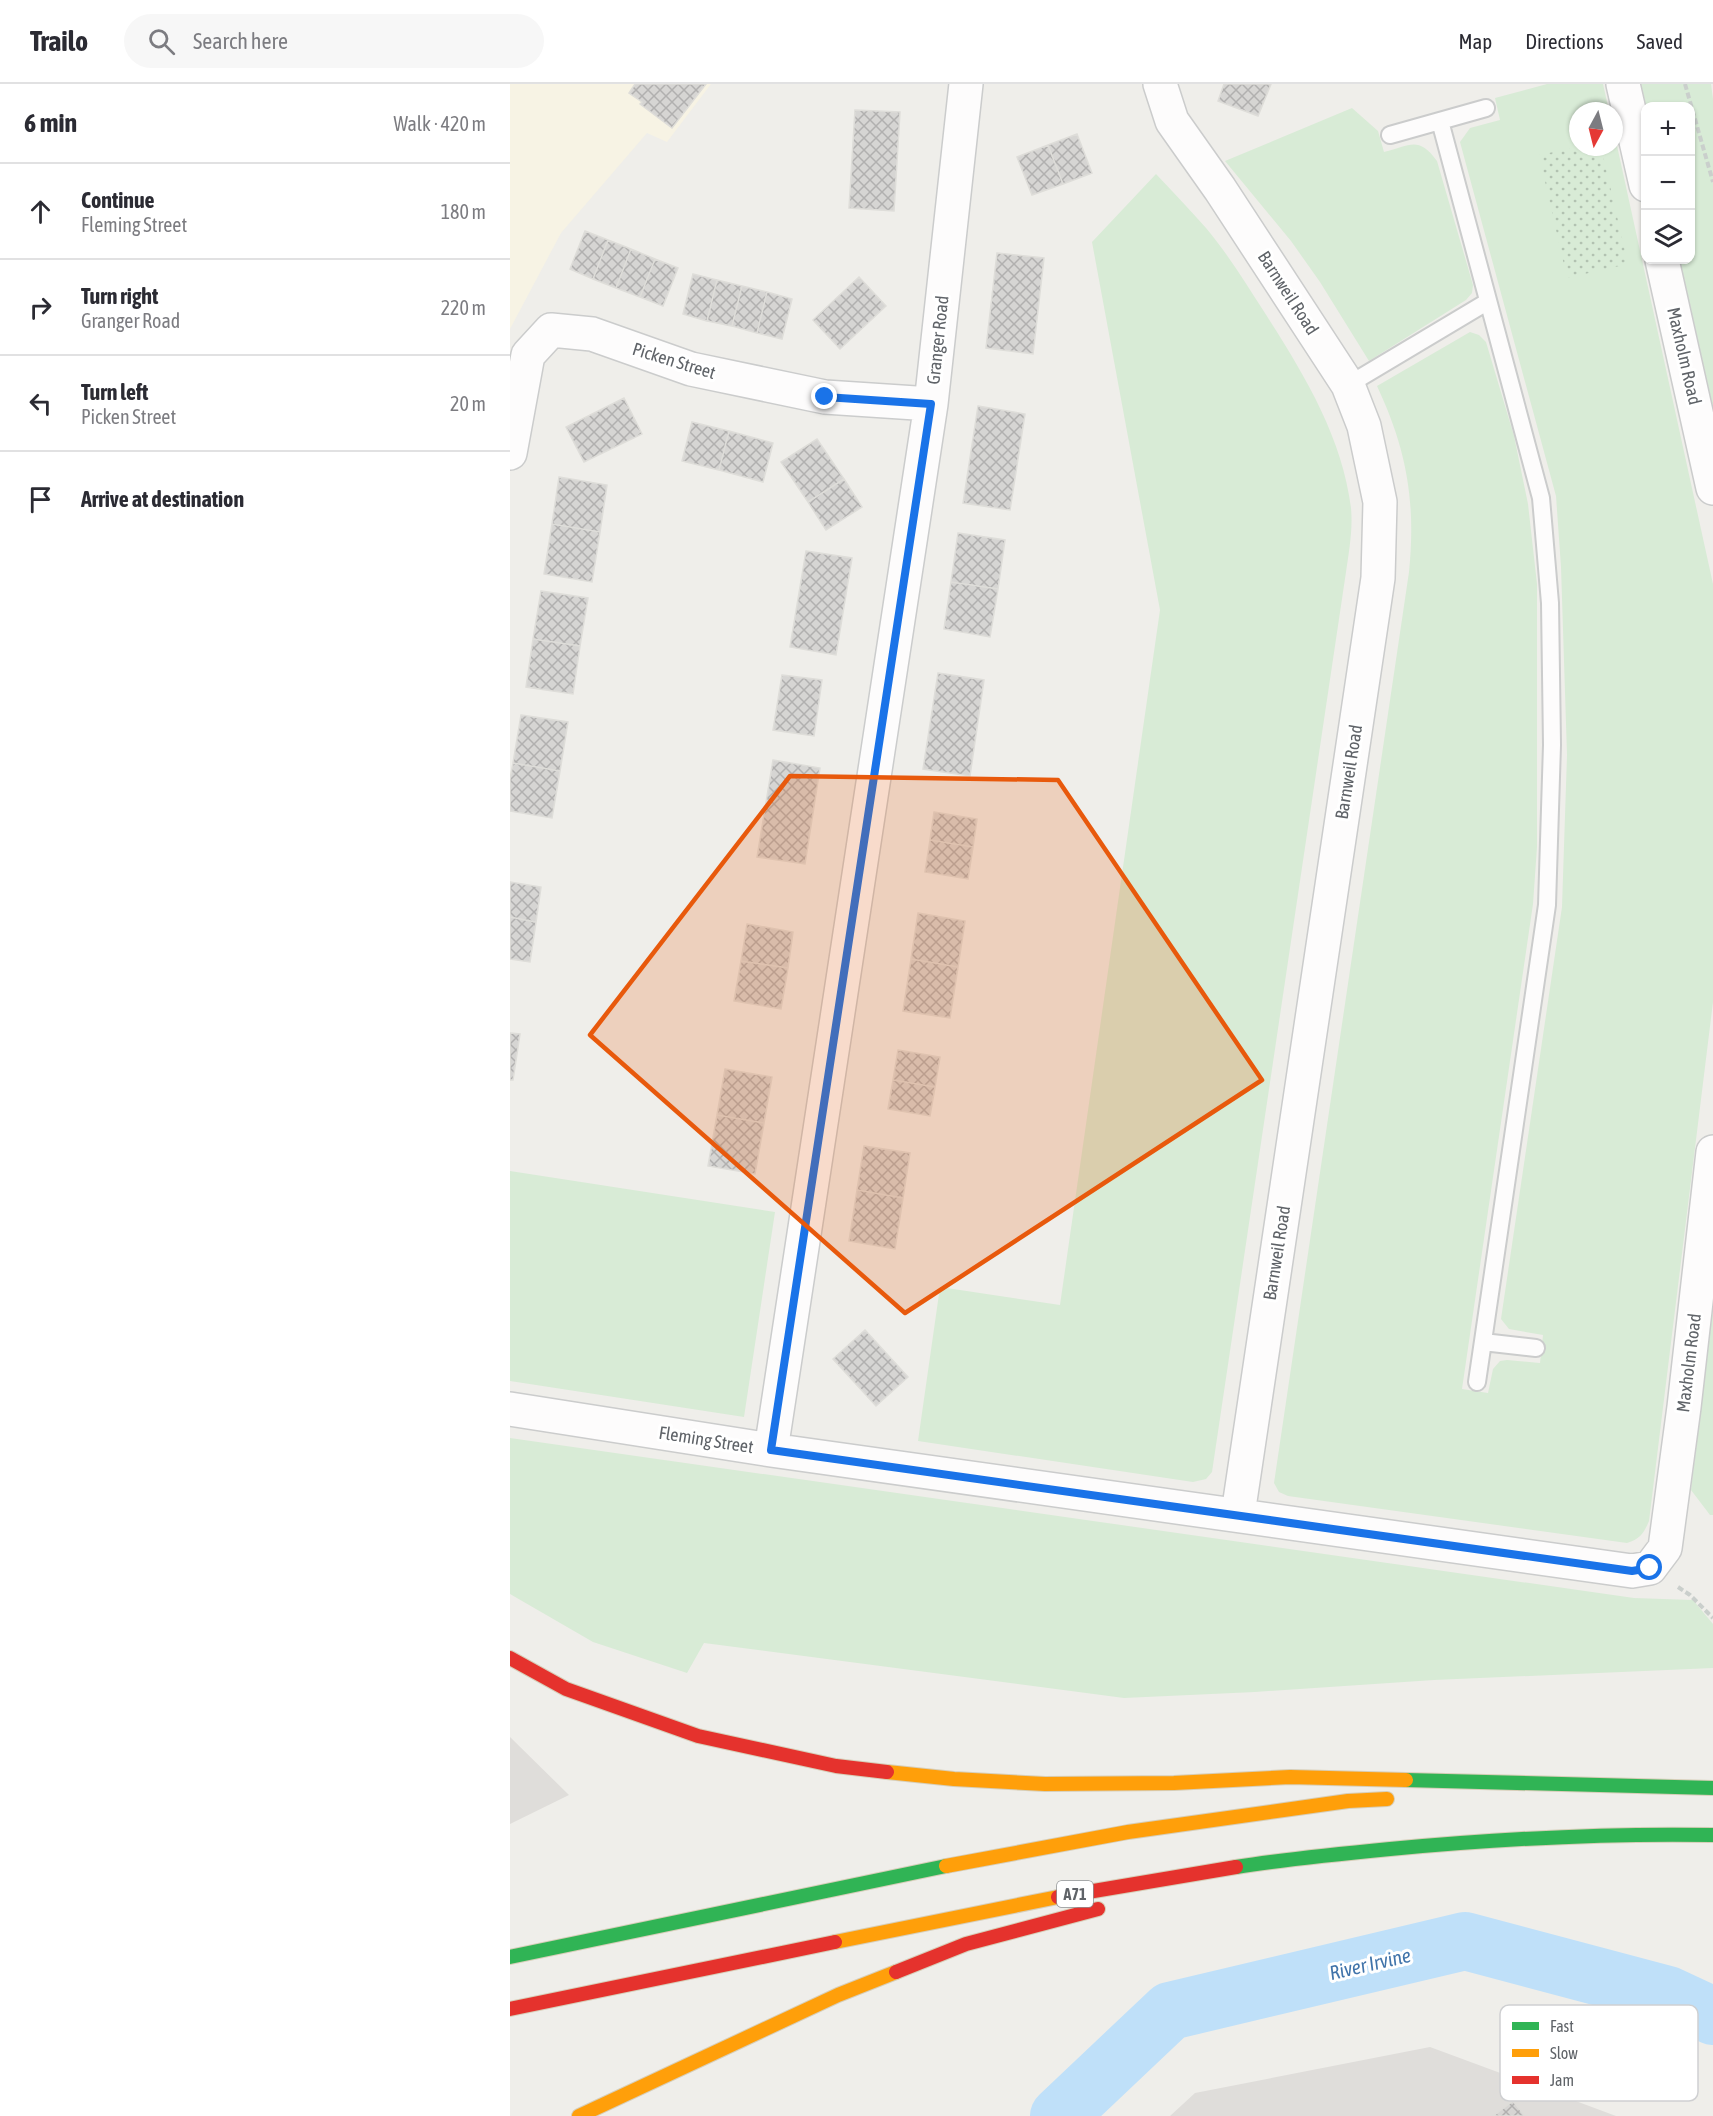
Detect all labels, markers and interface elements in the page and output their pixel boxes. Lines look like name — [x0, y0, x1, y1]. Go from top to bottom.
search box — [124, 14, 544, 68]
text: Trailo — [30, 25, 88, 57]
icon: search — [145, 25, 178, 58]
text: Search here — [193, 28, 288, 54]
text: Map — [1458, 29, 1492, 53]
text: Directions — [1525, 29, 1604, 53]
text: Saved — [1637, 29, 1683, 53]
north arrow — [1569, 102, 1623, 156]
map controls — [1641, 102, 1695, 264]
button: + — [1641, 102, 1695, 156]
text: 6 min — [24, 108, 77, 138]
text: Walk · 420 m — [394, 112, 486, 135]
button: − — [1641, 156, 1695, 210]
text: Continue — [81, 187, 155, 213]
icon: ahead — [24, 195, 57, 228]
text: 180 m — [441, 200, 486, 223]
button: layers — [1641, 210, 1695, 264]
text: Fleming Street — [81, 213, 187, 236]
street label: Barnweil Road — [1254, 247, 1323, 338]
text: Turn right — [81, 283, 158, 309]
icon: right — [24, 291, 57, 324]
street label: Granger Road — [922, 294, 953, 385]
text: 220 m — [441, 296, 486, 319]
street label: Maxholm Road — [1663, 305, 1706, 407]
text: Granger Road — [81, 309, 180, 332]
street label: Picken Street — [630, 338, 718, 383]
text: Turn left — [81, 379, 148, 405]
route end — [811, 383, 837, 409]
icon: left — [24, 387, 57, 420]
text: 20 m — [450, 392, 486, 415]
text: Picken Street — [81, 405, 176, 428]
icon: arrive — [24, 483, 57, 516]
text: Arrive at destination — [81, 486, 244, 512]
street label: Barnweil Road — [1331, 723, 1366, 821]
street label: Barnweil Road — [1259, 1204, 1294, 1302]
street label: Maxholm Road — [1672, 1312, 1705, 1414]
street label: Fleming Street — [657, 1422, 755, 1457]
route start — [1636, 1554, 1662, 1580]
road number: A71 — [1057, 1881, 1093, 1907]
water label: River Irvine — [1327, 1943, 1413, 1984]
legend — [1500, 2005, 1698, 2101]
text: Fast — [1550, 2017, 1574, 2035]
text: Slow — [1550, 2044, 1578, 2062]
text: Jam — [1550, 2071, 1574, 2089]

